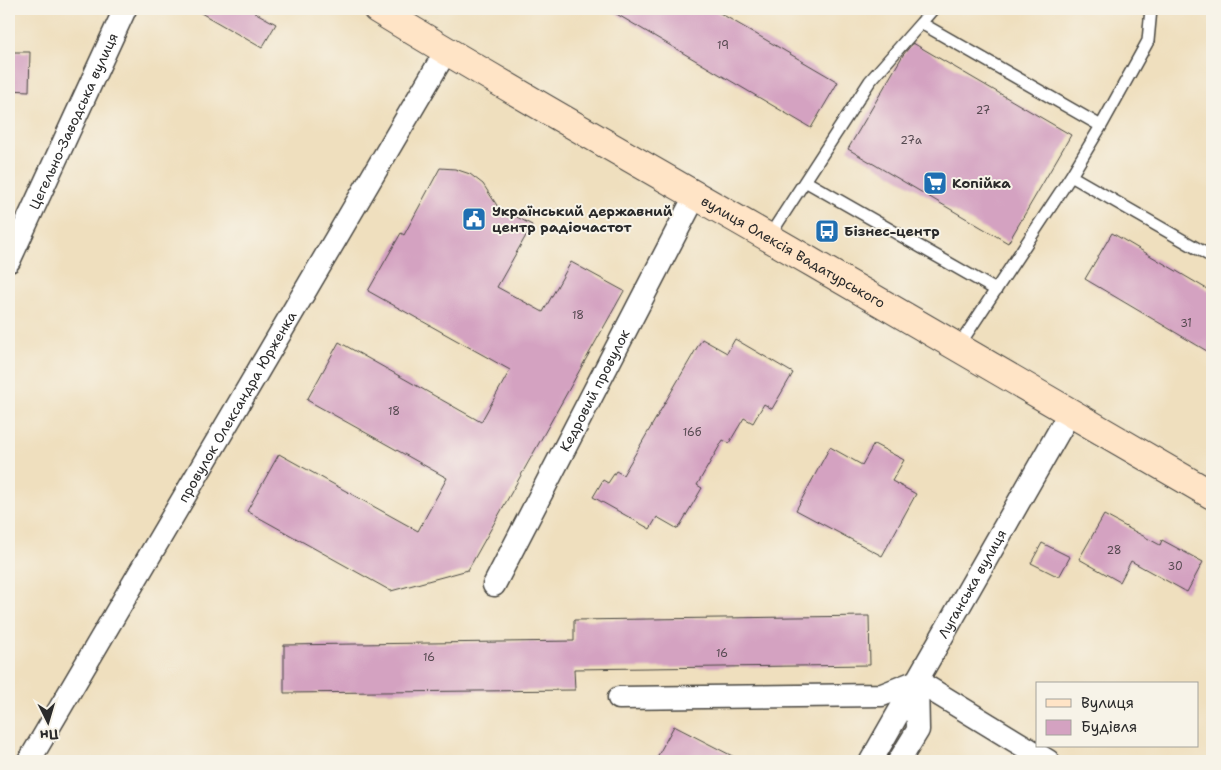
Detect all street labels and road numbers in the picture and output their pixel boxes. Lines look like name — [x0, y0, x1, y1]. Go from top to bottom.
street label: Цегельно-Заводська вулиця — [25, 30, 122, 212]
street label: вулиця Олексія Вадатурського — [698, 192, 889, 312]
street label: провулок Олександра Юрженка — [174, 308, 300, 505]
street label: Кедровий провулок — [555, 326, 634, 455]
street label: Луганська вулиця — [934, 526, 1010, 642]

